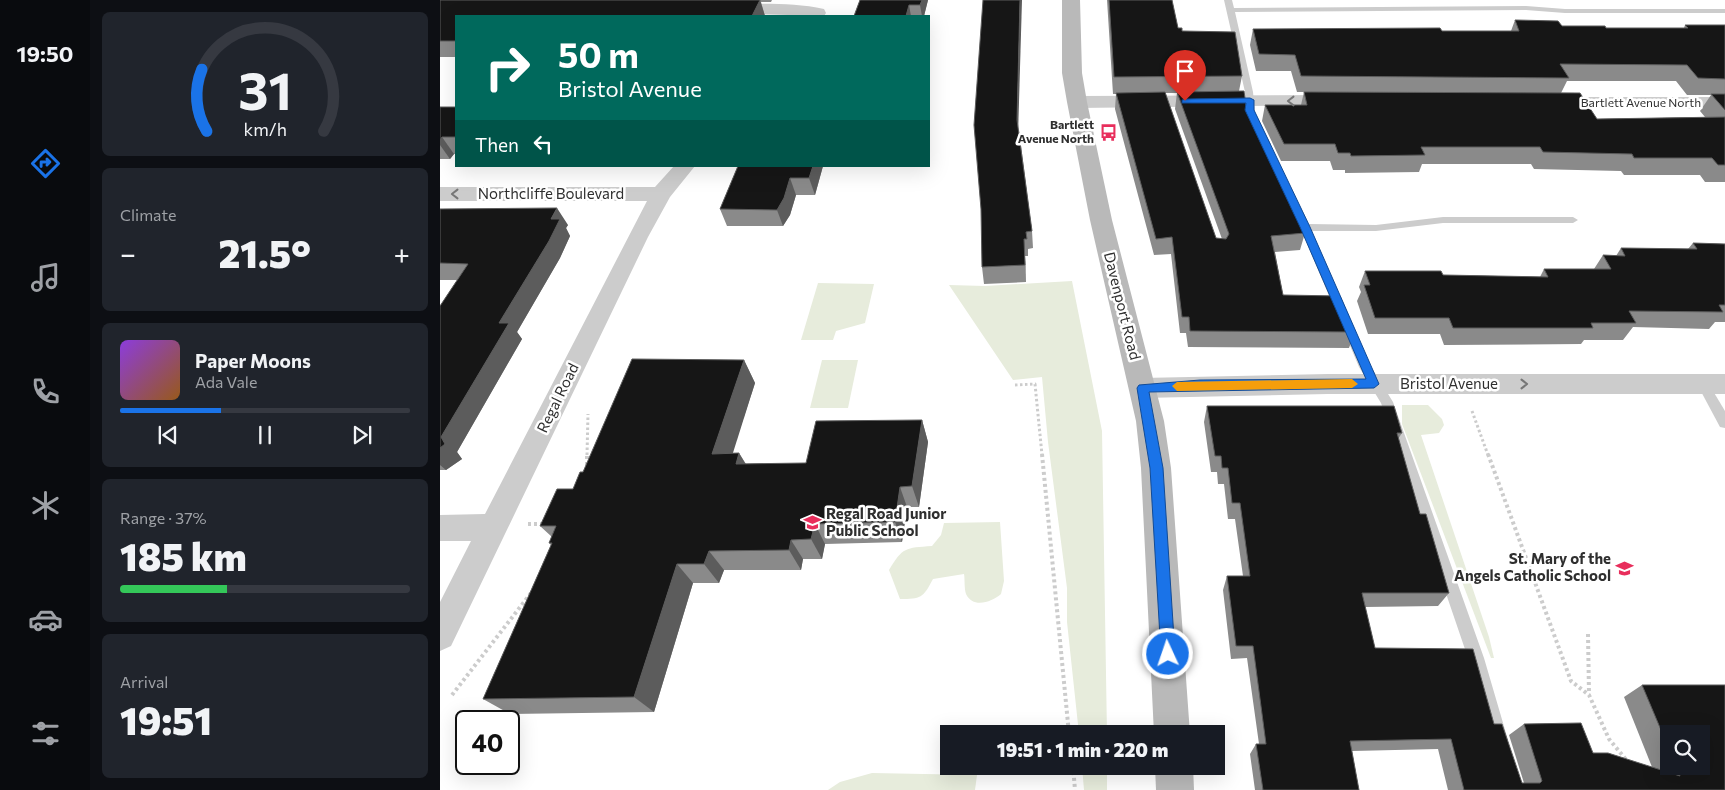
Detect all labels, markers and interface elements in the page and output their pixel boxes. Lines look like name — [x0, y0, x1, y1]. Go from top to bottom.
text: 50 m — [558, 32, 639, 75]
icon: right — [475, 35, 540, 100]
text: 19:50 — [17, 40, 73, 67]
pin — [1164, 50, 1206, 101]
text: 31 — [238, 57, 292, 121]
icon: arrive — [1171, 57, 1199, 85]
text: Bristol Avenue — [558, 75, 702, 102]
street label: Bartlett Avenue North — [1581, 95, 1701, 109]
one-way arrow — [1287, 96, 1295, 106]
place label: Bartlett Avenue North — [1018, 117, 1094, 145]
text: km/h — [243, 118, 287, 140]
bus stop icon: Bartlett Avenue North — [1098, 122, 1118, 142]
icon: left — [529, 130, 557, 158]
text: Then — [475, 133, 519, 156]
icon: directions — [28, 146, 63, 181]
street label: Northcliffe Boulevard — [478, 184, 624, 202]
one-way arrow — [451, 189, 458, 199]
text: Climate — [120, 205, 176, 224]
text: 21.5° — [218, 229, 311, 276]
text: − — [120, 236, 136, 270]
text: + — [394, 236, 410, 270]
street label: Davenport Road — [1101, 250, 1145, 362]
icon: music — [28, 260, 63, 295]
text: Paper Moons — [195, 349, 311, 372]
street label: Regal Road — [533, 360, 582, 435]
text: Ada Vale — [195, 372, 257, 391]
icon: phone — [28, 374, 63, 409]
street label: Bristol Avenue — [1400, 374, 1498, 392]
one-way arrow — [1520, 379, 1528, 389]
icon: previous — [154, 421, 182, 449]
icon: pause — [251, 421, 279, 449]
icon: next — [348, 421, 376, 449]
icon: climate — [28, 488, 63, 523]
place label: Regal Road Junior Public School — [826, 504, 946, 539]
text: Range · 37% — [120, 508, 207, 527]
school or university icon: Regal Road Junior Public School — [802, 513, 822, 533]
text: 185 km — [120, 532, 247, 579]
place label: St. Mary of the Angels Catholic School — [1454, 549, 1611, 584]
school or university icon: St. Mary of the Angels Catholic School — [1615, 558, 1635, 578]
icon: car — [28, 602, 63, 637]
position arrow — [1141, 627, 1193, 679]
text: Arrival — [120, 672, 168, 691]
text: 19:51 — [120, 696, 212, 743]
speed limit sign: 40 — [455, 710, 520, 775]
icon: filters — [28, 716, 63, 751]
map controls — [1660, 725, 1710, 775]
button: search — [1660, 725, 1710, 775]
text: 19:51 · 1 min · 220 m — [997, 738, 1168, 761]

